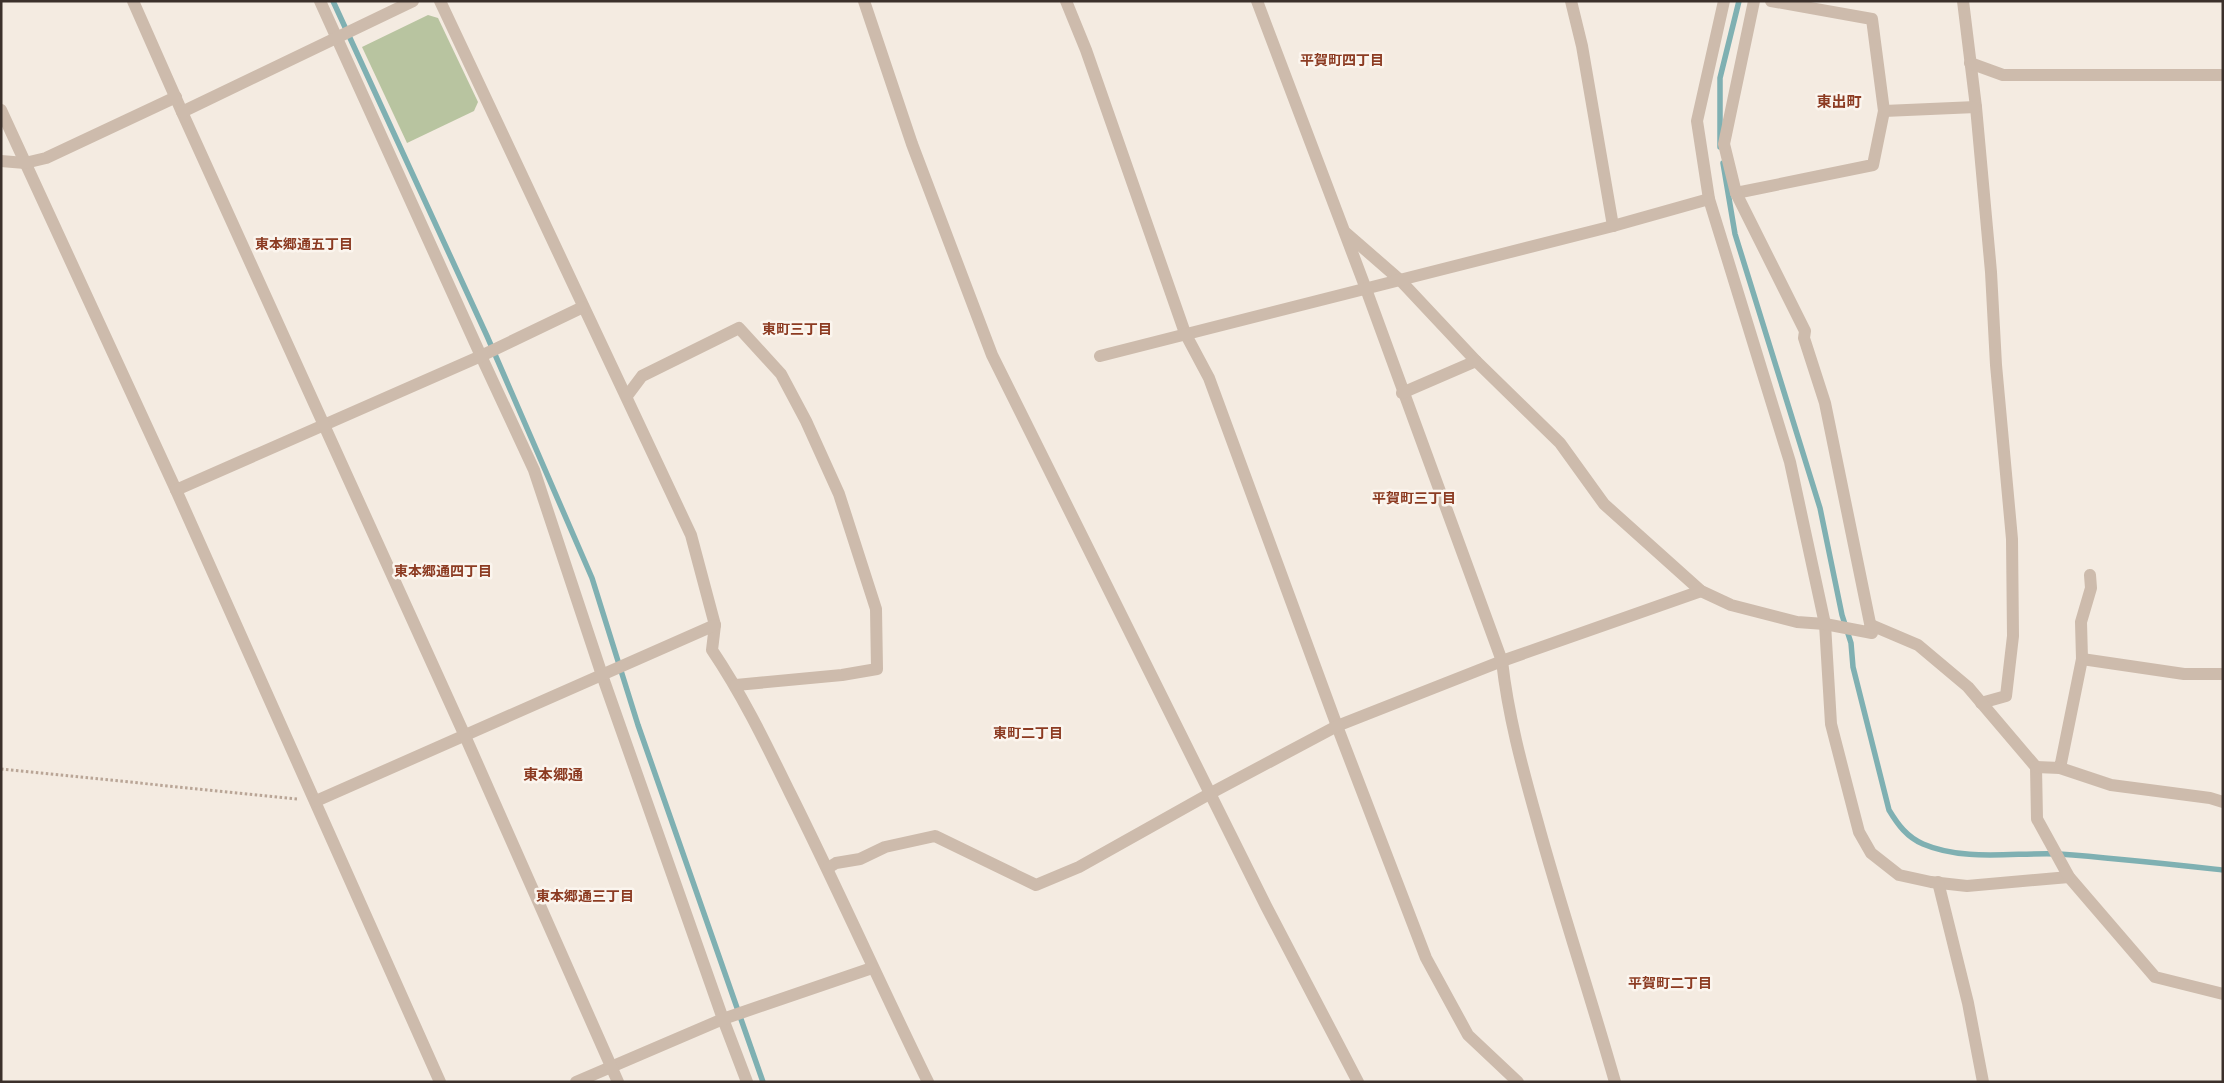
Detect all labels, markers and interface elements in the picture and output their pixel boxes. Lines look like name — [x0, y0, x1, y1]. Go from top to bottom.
district label: 平賀町四丁目 — [1300, 51, 1384, 70]
district label: 東出町 — [1816, 92, 1862, 112]
district label: 東本郷通五丁目 — [255, 235, 353, 254]
district label: 東町三丁目 — [762, 320, 832, 339]
district label: 平賀町三丁目 — [1372, 489, 1456, 508]
district label: 東本郷通四丁目 — [394, 562, 492, 581]
district label: 東町二丁目 — [993, 724, 1063, 743]
district label: 東本郷通 — [523, 765, 583, 785]
district label: 東本郷通三丁目 — [536, 887, 634, 906]
district label: 平賀町二丁目 — [1628, 974, 1712, 993]

